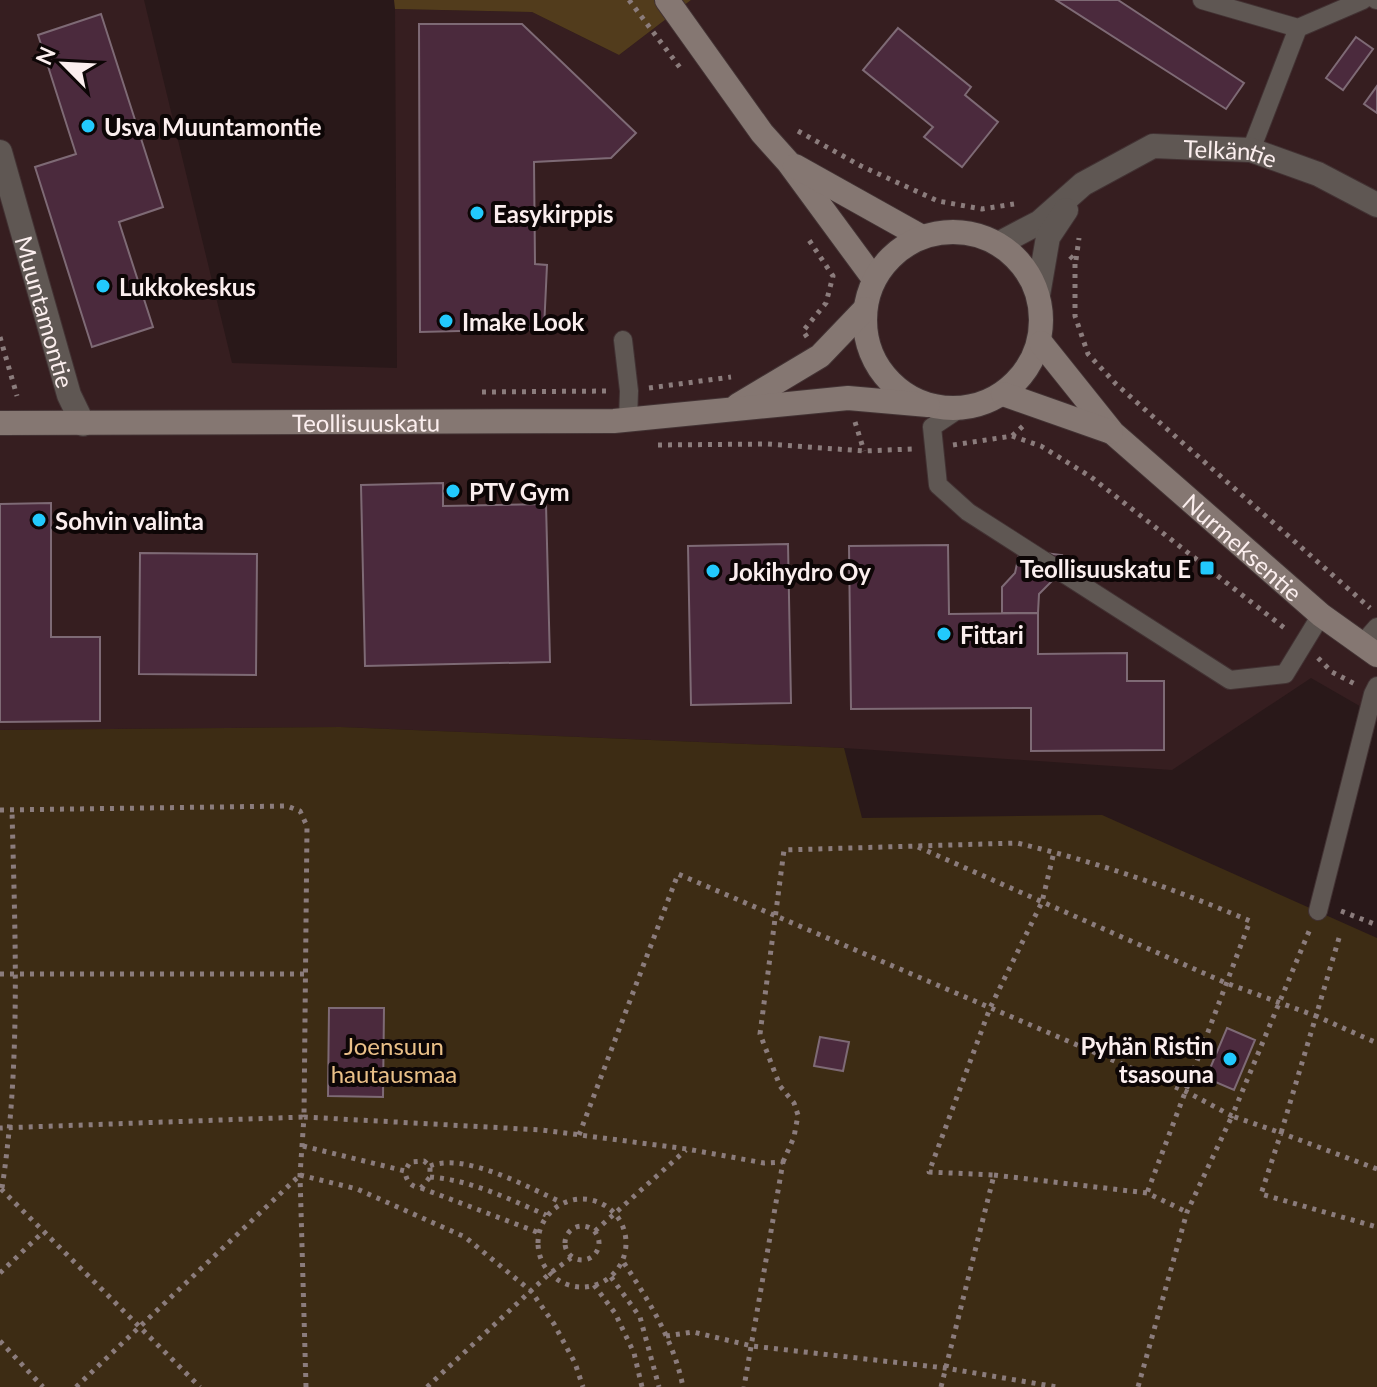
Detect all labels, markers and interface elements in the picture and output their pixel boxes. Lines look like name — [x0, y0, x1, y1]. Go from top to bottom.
north arrow — [24, 24, 104, 104]
text: N — [29, 42, 61, 69]
place label: Usva Muuntamontie — [104, 112, 322, 141]
marker: Usva Muuntamontie — [79, 117, 97, 135]
street label: Telkäntie — [1183, 133, 1281, 173]
place label: Easykirppis — [493, 199, 614, 228]
marker: Easykirppis — [468, 204, 486, 222]
street label: Muuntamontie — [10, 232, 81, 391]
place label: Lukkokeskus — [119, 272, 256, 301]
marker: Lukkokeskus — [94, 277, 112, 295]
place label: Imake Look — [462, 307, 584, 336]
marker: Imake Look — [437, 312, 455, 330]
street label: Teollisuuskatu — [292, 407, 440, 437]
place label: PTV Gym — [469, 477, 570, 506]
marker: PTV Gym — [444, 482, 462, 500]
street label: Nurmeksentie — [1177, 487, 1309, 607]
place label: Sohvin valinta — [55, 506, 204, 535]
marker: Sohvin valinta — [30, 511, 48, 529]
place label: Teollisuuskatu E — [1020, 554, 1191, 583]
place label: Jokihydro Oy — [729, 557, 871, 586]
marker: Teollisuuskatu E — [1198, 559, 1216, 577]
marker: Jokihydro Oy — [704, 562, 722, 580]
place label: Fittari — [960, 620, 1024, 649]
marker: Fittari — [935, 625, 953, 643]
park label: Joensuun hautausmaa — [331, 1031, 457, 1088]
place label: Pyhän Ristin tsasouna — [1081, 1031, 1214, 1088]
marker: Pyhän Ristin tsasouna — [1221, 1050, 1239, 1068]

